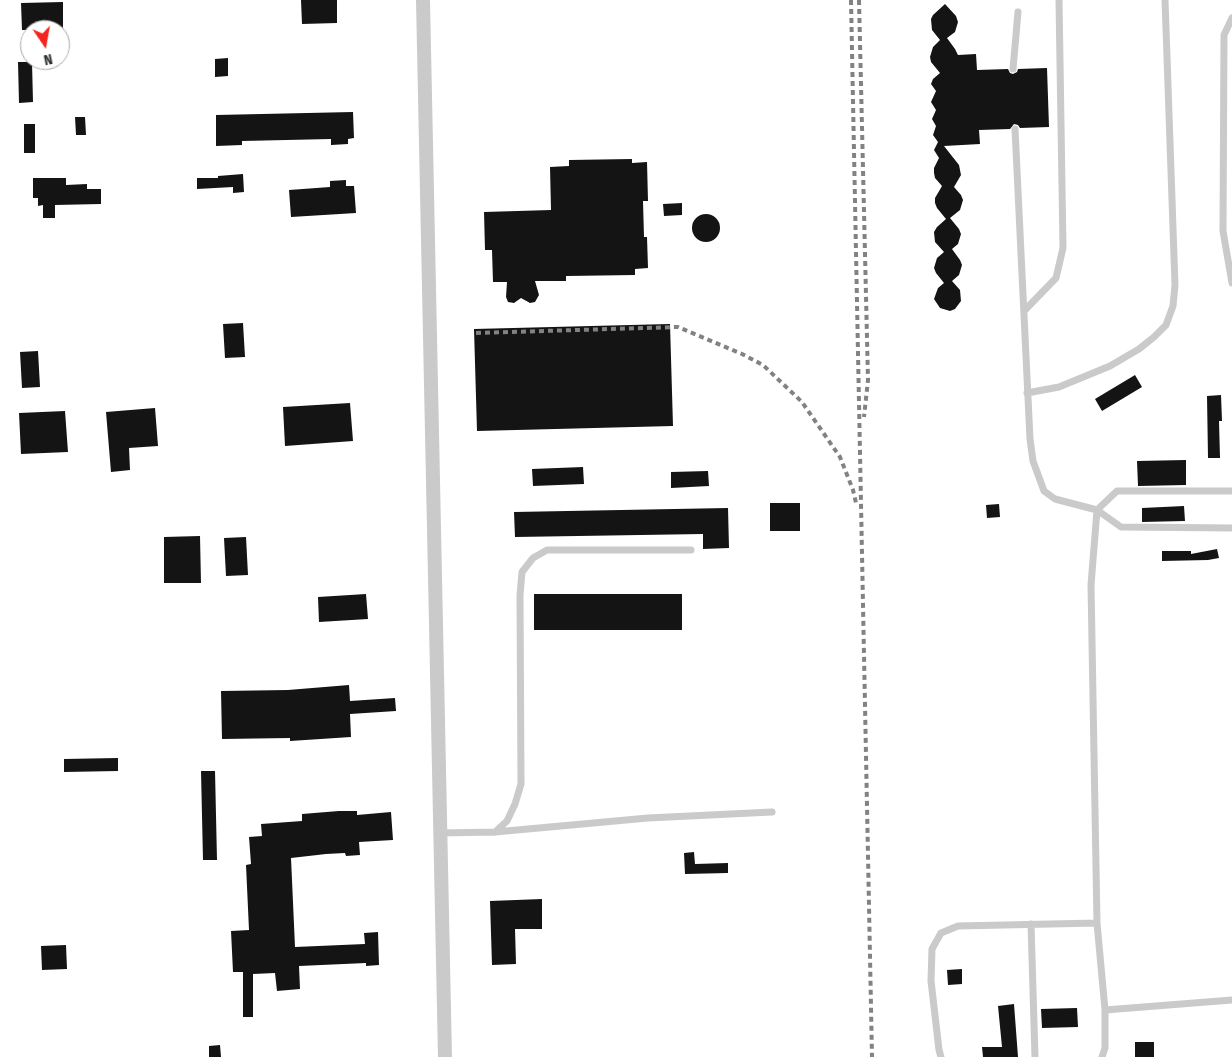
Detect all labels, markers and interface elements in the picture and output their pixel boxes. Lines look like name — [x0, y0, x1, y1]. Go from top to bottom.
north arrow — [20, 20, 70, 70]
text: N — [42, 50, 54, 68]

